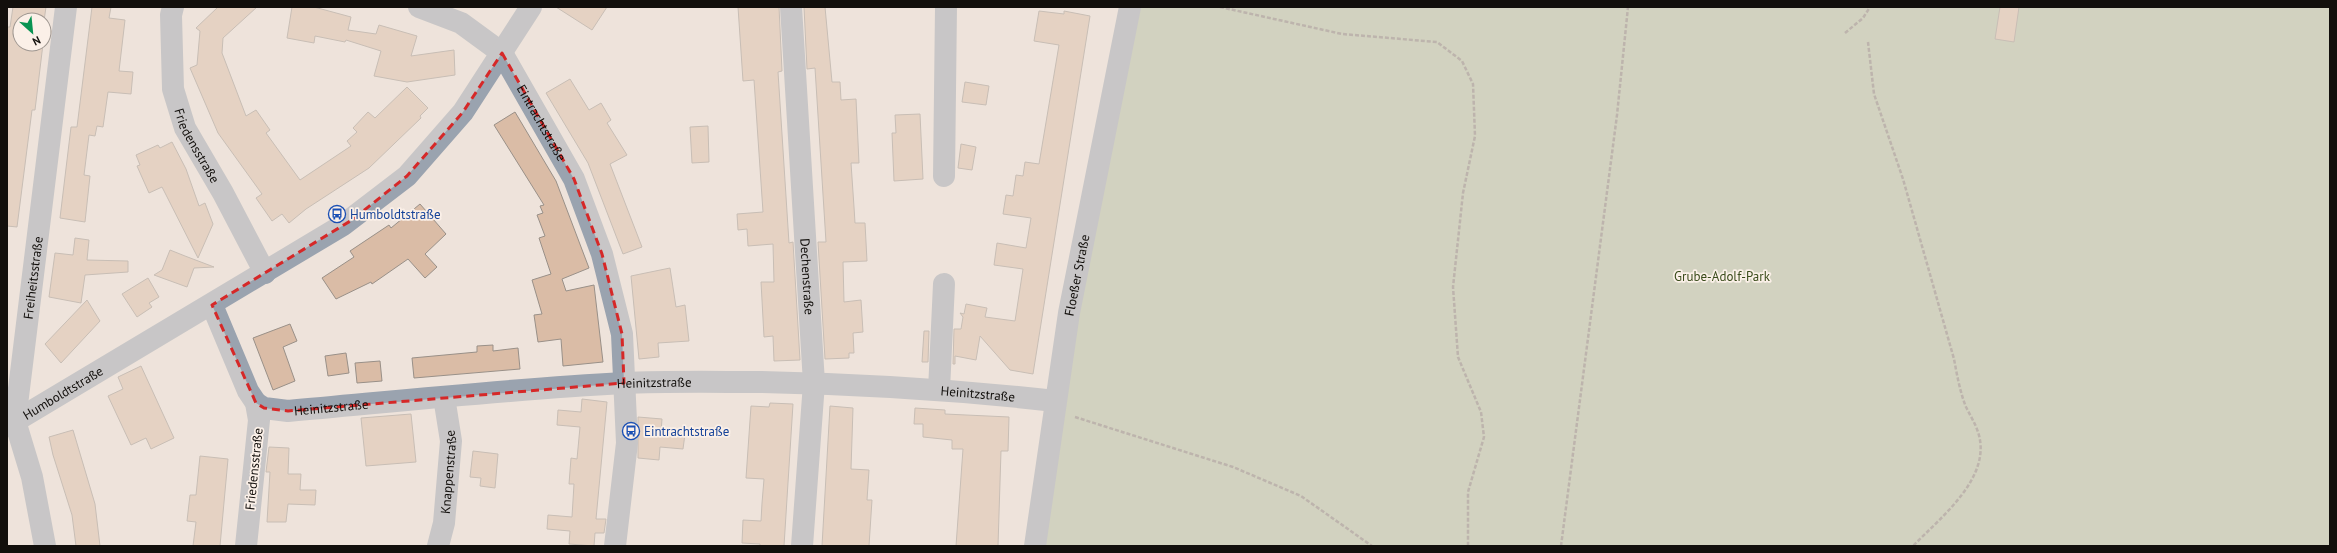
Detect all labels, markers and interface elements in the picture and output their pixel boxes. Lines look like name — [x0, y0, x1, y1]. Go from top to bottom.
north arrow — [12, 12, 52, 52]
text: N — [30, 33, 43, 49]
street label: Eintrachtstraße — [513, 81, 570, 164]
street label: Friedensstraße — [171, 106, 224, 186]
bus stop icon: Humboldtstraße — [327, 204, 347, 224]
place label: Humboldtstraße — [350, 206, 441, 223]
street label: Floeßer Straße — [1060, 233, 1093, 317]
street label: Freiheitsstraße — [19, 235, 46, 320]
street label: Dechenstraße — [797, 238, 818, 315]
park label: Grube-Adolf-Park — [1674, 268, 1771, 285]
street label: Humboldtstraße — [20, 362, 106, 423]
street label: Heinitzstraße — [616, 373, 692, 392]
street label: Heinitzstraße — [940, 382, 1016, 405]
street label: Heinitzstraße — [293, 395, 369, 419]
bus stop icon: Eintrachtstraße — [621, 421, 641, 441]
place label: Eintrachtstraße — [644, 423, 729, 440]
street label: Friedensstraße — [241, 427, 267, 511]
street label: Knappenstraße — [436, 429, 460, 515]

